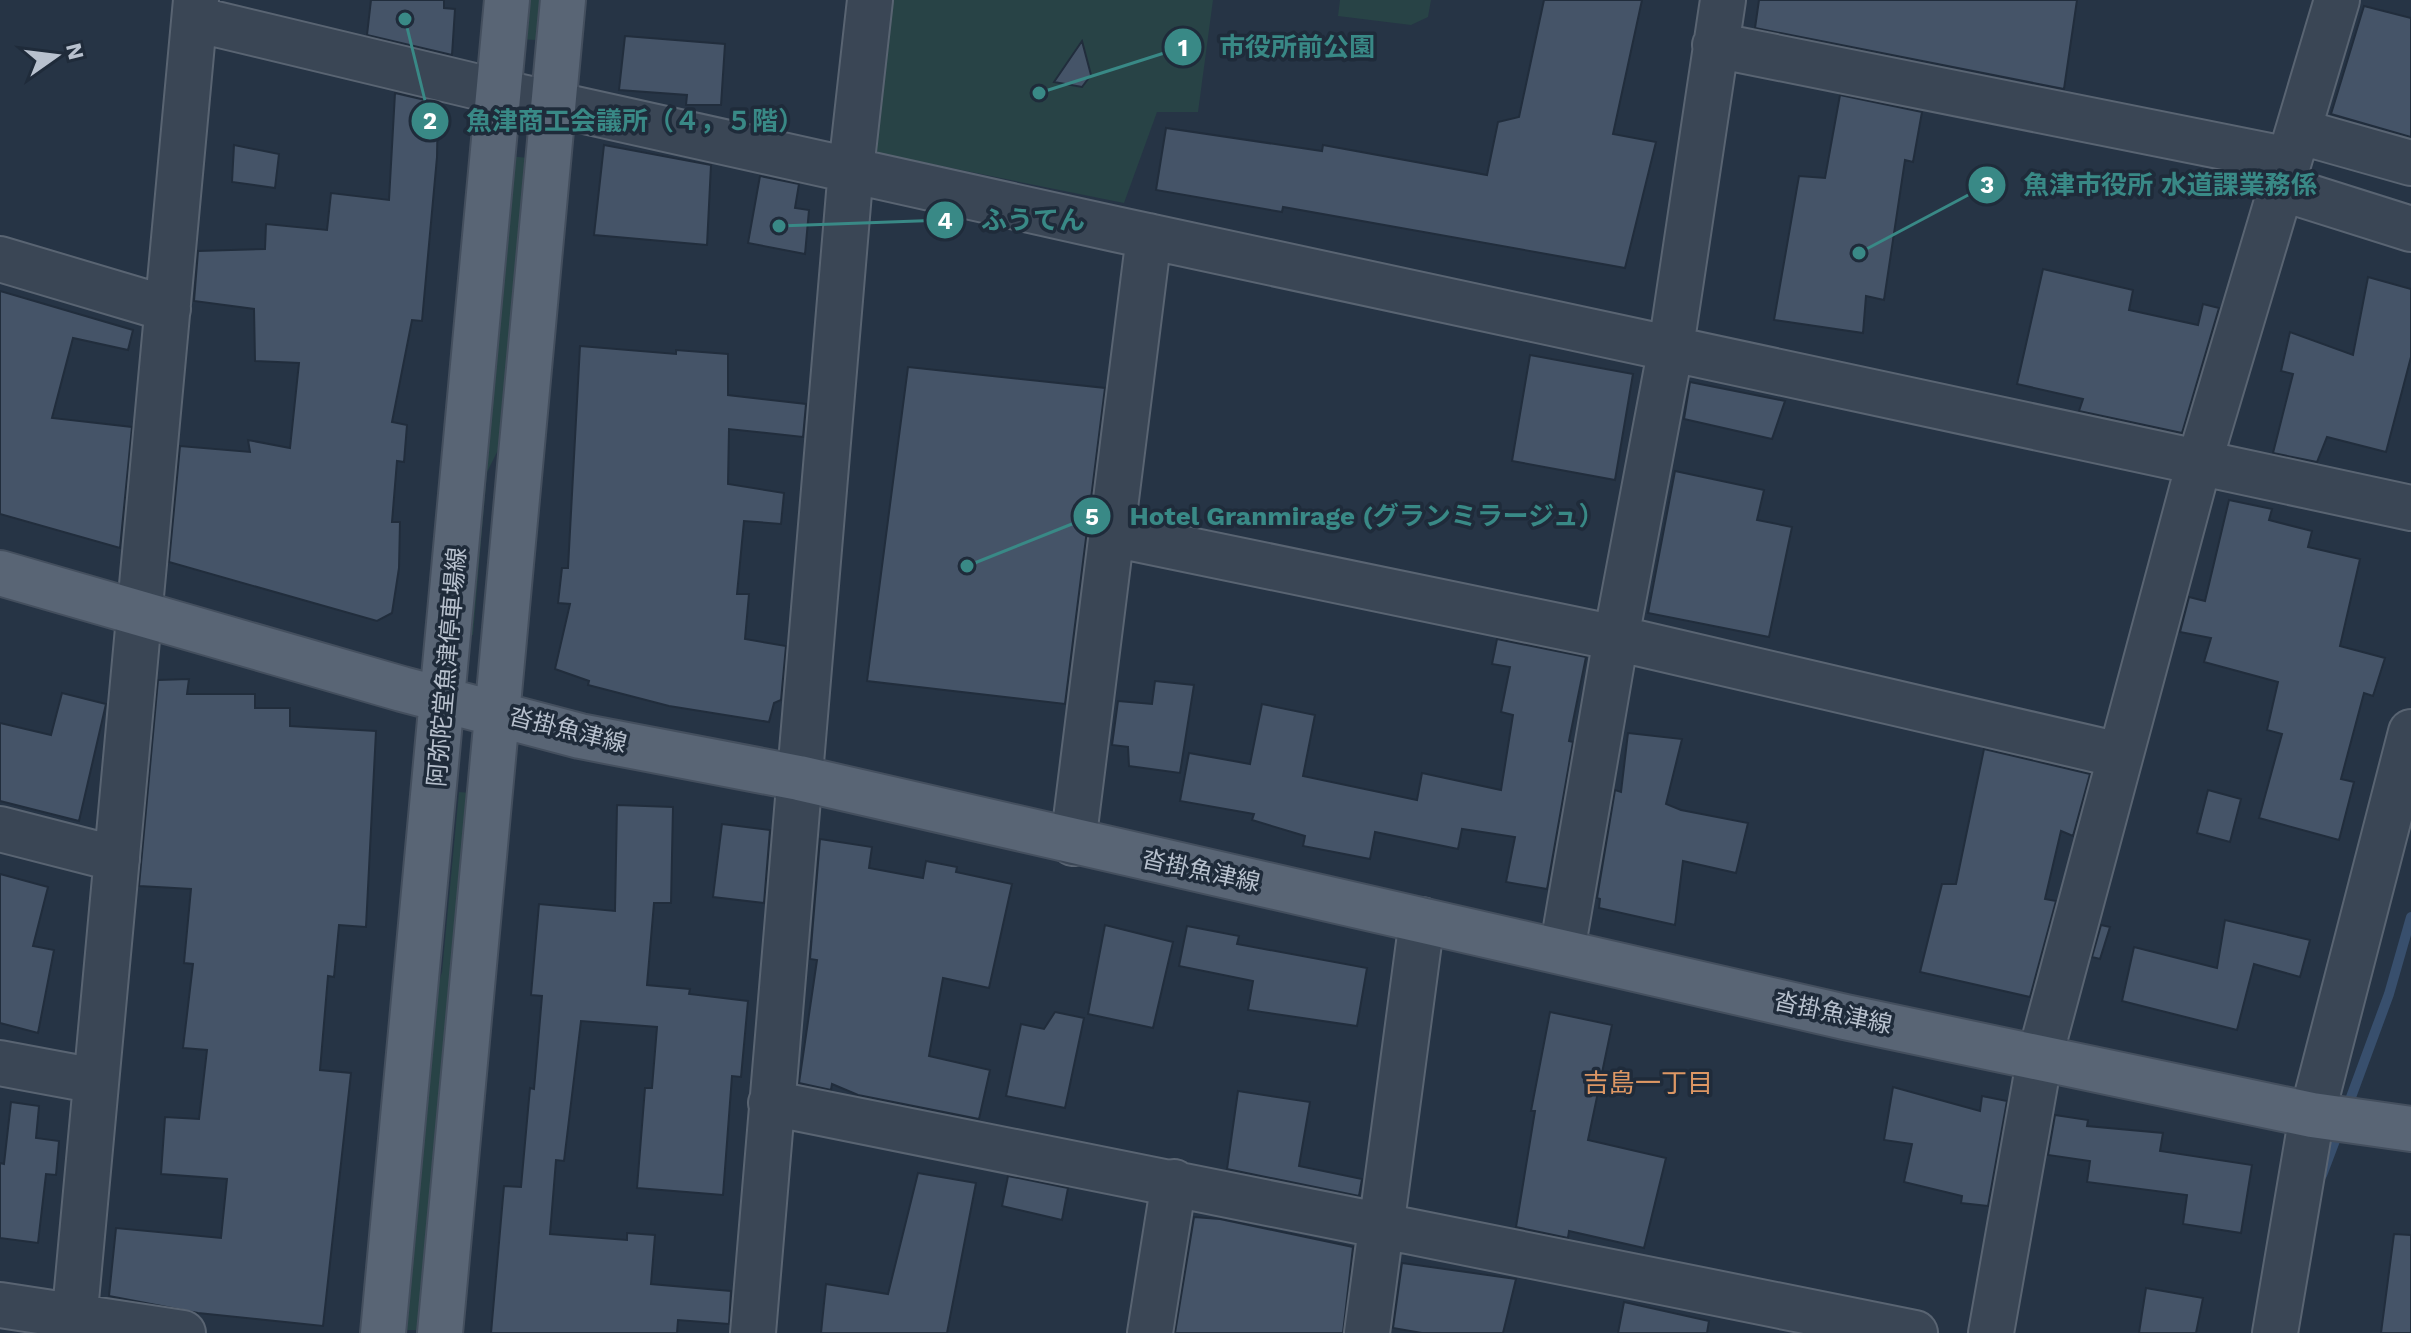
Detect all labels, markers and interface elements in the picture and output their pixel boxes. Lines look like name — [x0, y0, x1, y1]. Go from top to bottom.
north arrow — [16, 16, 96, 96]
callout: 市役所前公園 — [1163, 22, 1391, 72]
text: 市役所前公園 — [1219, 32, 1375, 62]
text: 1 — [1178, 34, 1188, 62]
text: N — [61, 40, 89, 62]
callout: 魚津商工会議所（４，５階） — [410, 96, 820, 146]
text: 魚津商工会議所（４，５階） — [466, 106, 804, 136]
text: 2 — [423, 107, 437, 135]
callout: 魚津市役所 水道課業務係 — [1967, 160, 2333, 210]
text: 魚津市役所 水道課業務係 — [2023, 170, 2317, 200]
text: 3 — [1980, 171, 1994, 199]
callout: ふうてん — [925, 195, 1101, 245]
text: ふうてん — [981, 205, 1085, 235]
text: 4 — [937, 207, 953, 235]
callout: Hotel Granmirage (グランミラージュ） — [1072, 491, 1621, 541]
text: Hotel Granmirage (グランミラージュ） — [1130, 501, 1604, 531]
text: 5 — [1085, 503, 1099, 531]
street label: 阿弥陀堂魚津停車場線 — [423, 546, 471, 788]
street label: 沓掛魚津線 — [506, 702, 630, 758]
street label: 沓掛魚津線 — [1139, 845, 1263, 897]
street label: 沓掛魚津線 — [1771, 987, 1895, 1039]
district label: 吉島一丁目 — [1583, 1068, 1713, 1098]

